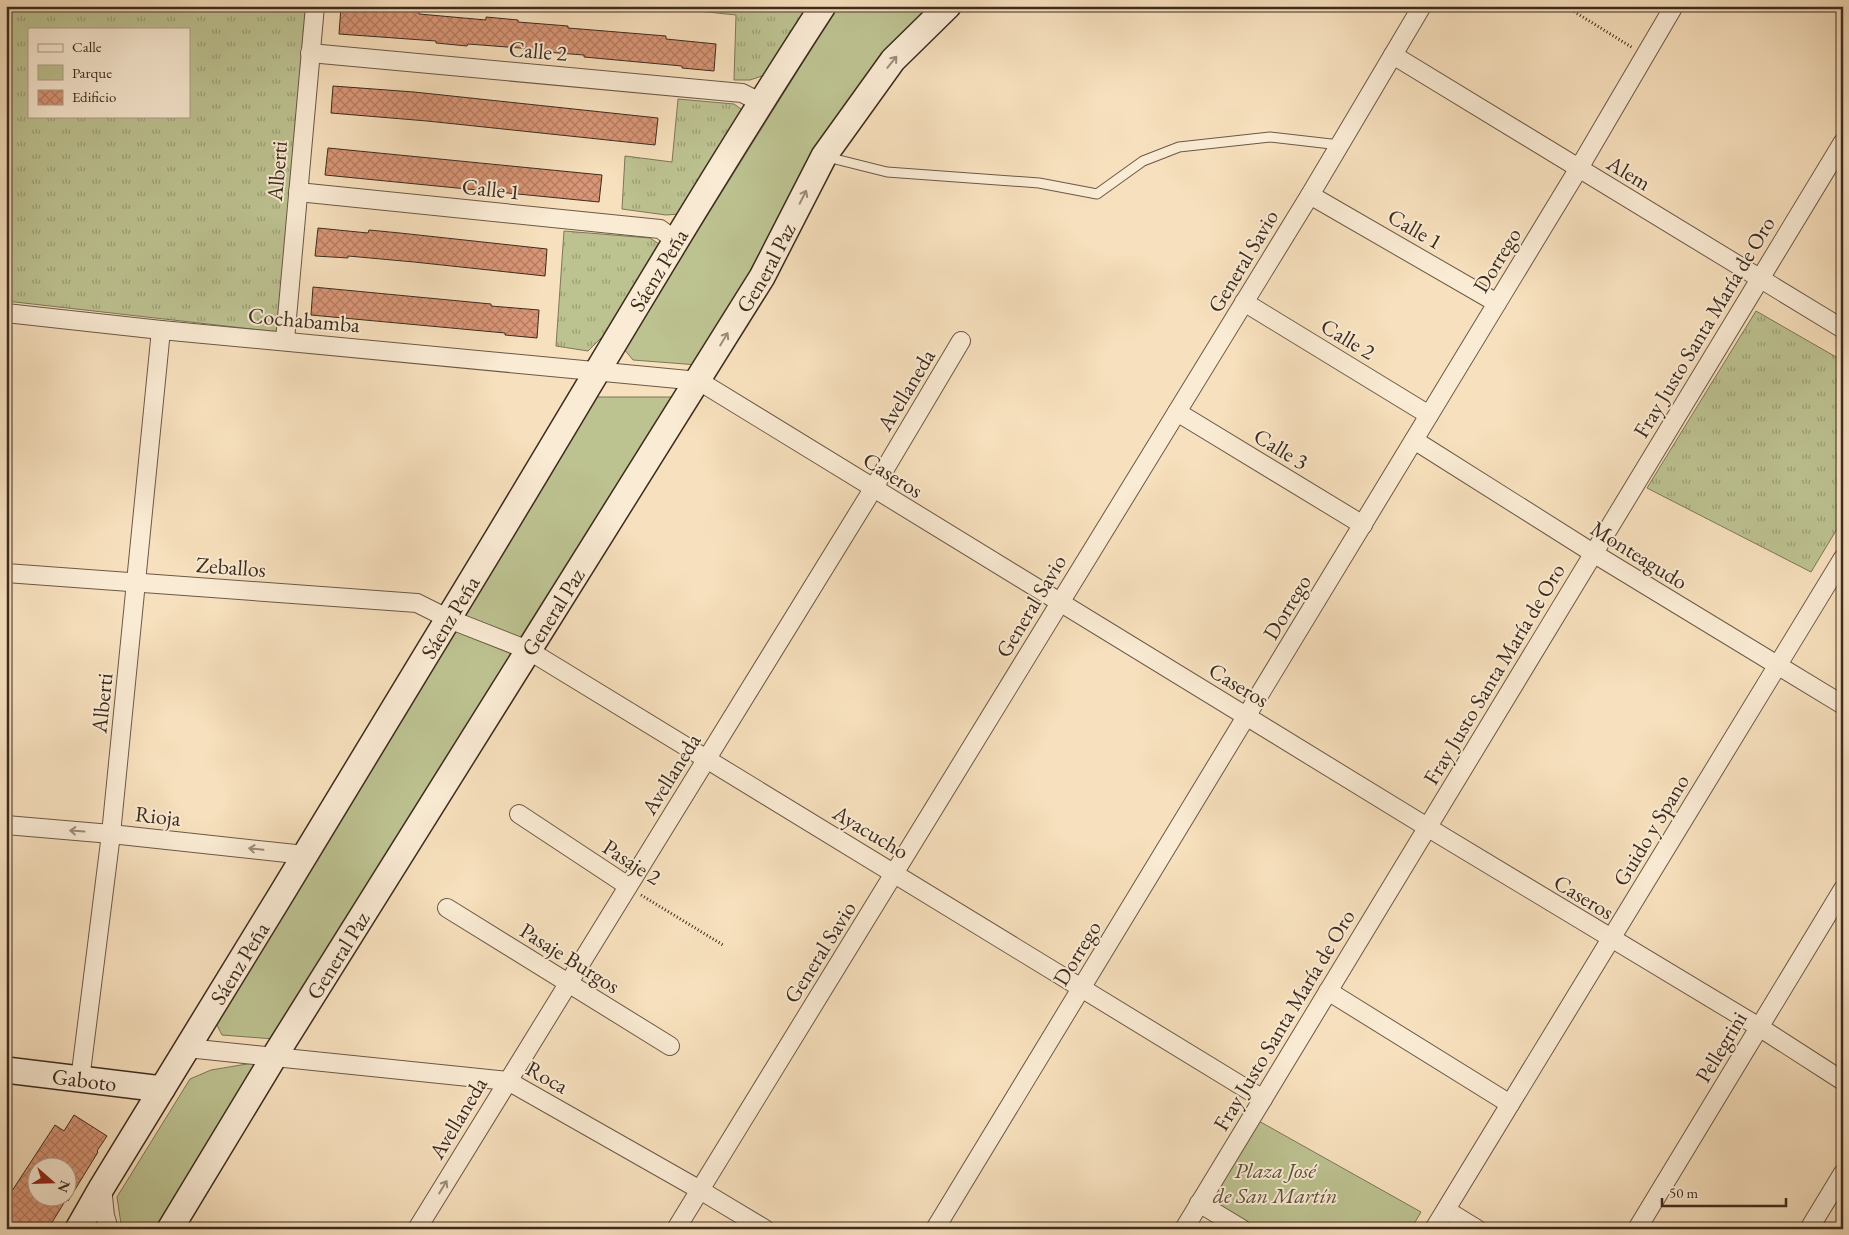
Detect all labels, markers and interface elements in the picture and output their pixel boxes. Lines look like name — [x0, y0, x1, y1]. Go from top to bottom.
legend — [28, 28, 190, 118]
street label: Calle 2 — [508, 34, 569, 68]
text: Calle — [72, 37, 102, 56]
one-way arrow — [887, 55, 898, 68]
text: Parque — [72, 63, 112, 82]
text: Edificio — [72, 87, 116, 106]
street label: Alberti — [260, 140, 294, 203]
street label: Alem — [1601, 148, 1656, 197]
street label: Calle 1 — [460, 172, 522, 206]
one-way arrow — [799, 190, 808, 205]
street label: Calle 1 — [1382, 202, 1448, 256]
street label: General Savio — [1201, 204, 1285, 318]
street label: Fray Justo Santa María de Oro — [1626, 211, 1782, 443]
street label: General Paz — [729, 217, 802, 318]
street label: Dorrego — [1466, 222, 1528, 298]
street label: Sáenz Peña — [622, 223, 695, 317]
street label: Cochabamba — [247, 301, 361, 339]
street label: Calle 2 — [1315, 312, 1381, 367]
one-way arrow — [719, 332, 730, 346]
street label: Avellaneda — [870, 344, 942, 437]
street label: Calle 3 — [1248, 422, 1314, 476]
street label: Caseros — [858, 445, 928, 505]
street label: Monteagudo — [1585, 514, 1693, 596]
street label: General Savio — [989, 549, 1073, 663]
street label: Zeballos — [195, 550, 267, 584]
street label: Fray Justo Santa María de Oro — [1416, 558, 1572, 790]
street label: General Paz — [514, 562, 591, 661]
street label: Dorrego — [1256, 569, 1318, 645]
street label: Sáenz Peña — [413, 570, 486, 664]
street label: Caseros — [1203, 656, 1275, 714]
street label: Alberti — [84, 672, 120, 735]
street label: Avellaneda — [634, 728, 707, 821]
street label: Guido y Spano — [1606, 768, 1696, 891]
street label: Ayacucho — [827, 798, 914, 866]
street label: Rioja — [134, 799, 182, 833]
one-way arrow — [69, 826, 85, 836]
street label: Pasaje 2 — [597, 832, 667, 892]
one-way arrow — [249, 844, 265, 854]
street label: Caseros — [1548, 868, 1620, 926]
street label: General Savio — [777, 895, 863, 1008]
street label: Fray Justo Santa María de Oro — [1206, 904, 1362, 1136]
street label: General Paz — [299, 905, 376, 1005]
street label: Dorrego — [1046, 915, 1108, 991]
street label: Sáenz Peña — [203, 916, 276, 1010]
street label: Pasaje Burgos — [514, 916, 626, 1000]
street label: Pellegrini — [1688, 1006, 1754, 1088]
street label: Roca — [521, 1054, 573, 1100]
street label: Gaboto — [50, 1061, 118, 1098]
street label: Avellaneda — [422, 1072, 494, 1165]
park label: Plaza José de San Martín — [1213, 1156, 1337, 1210]
north arrow — [28, 1158, 78, 1208]
scale bar — [1662, 1175, 1785, 1207]
text: N — [54, 1178, 75, 1195]
one-way arrow — [438, 1181, 448, 1195]
text: 50 m — [1669, 1183, 1698, 1202]

